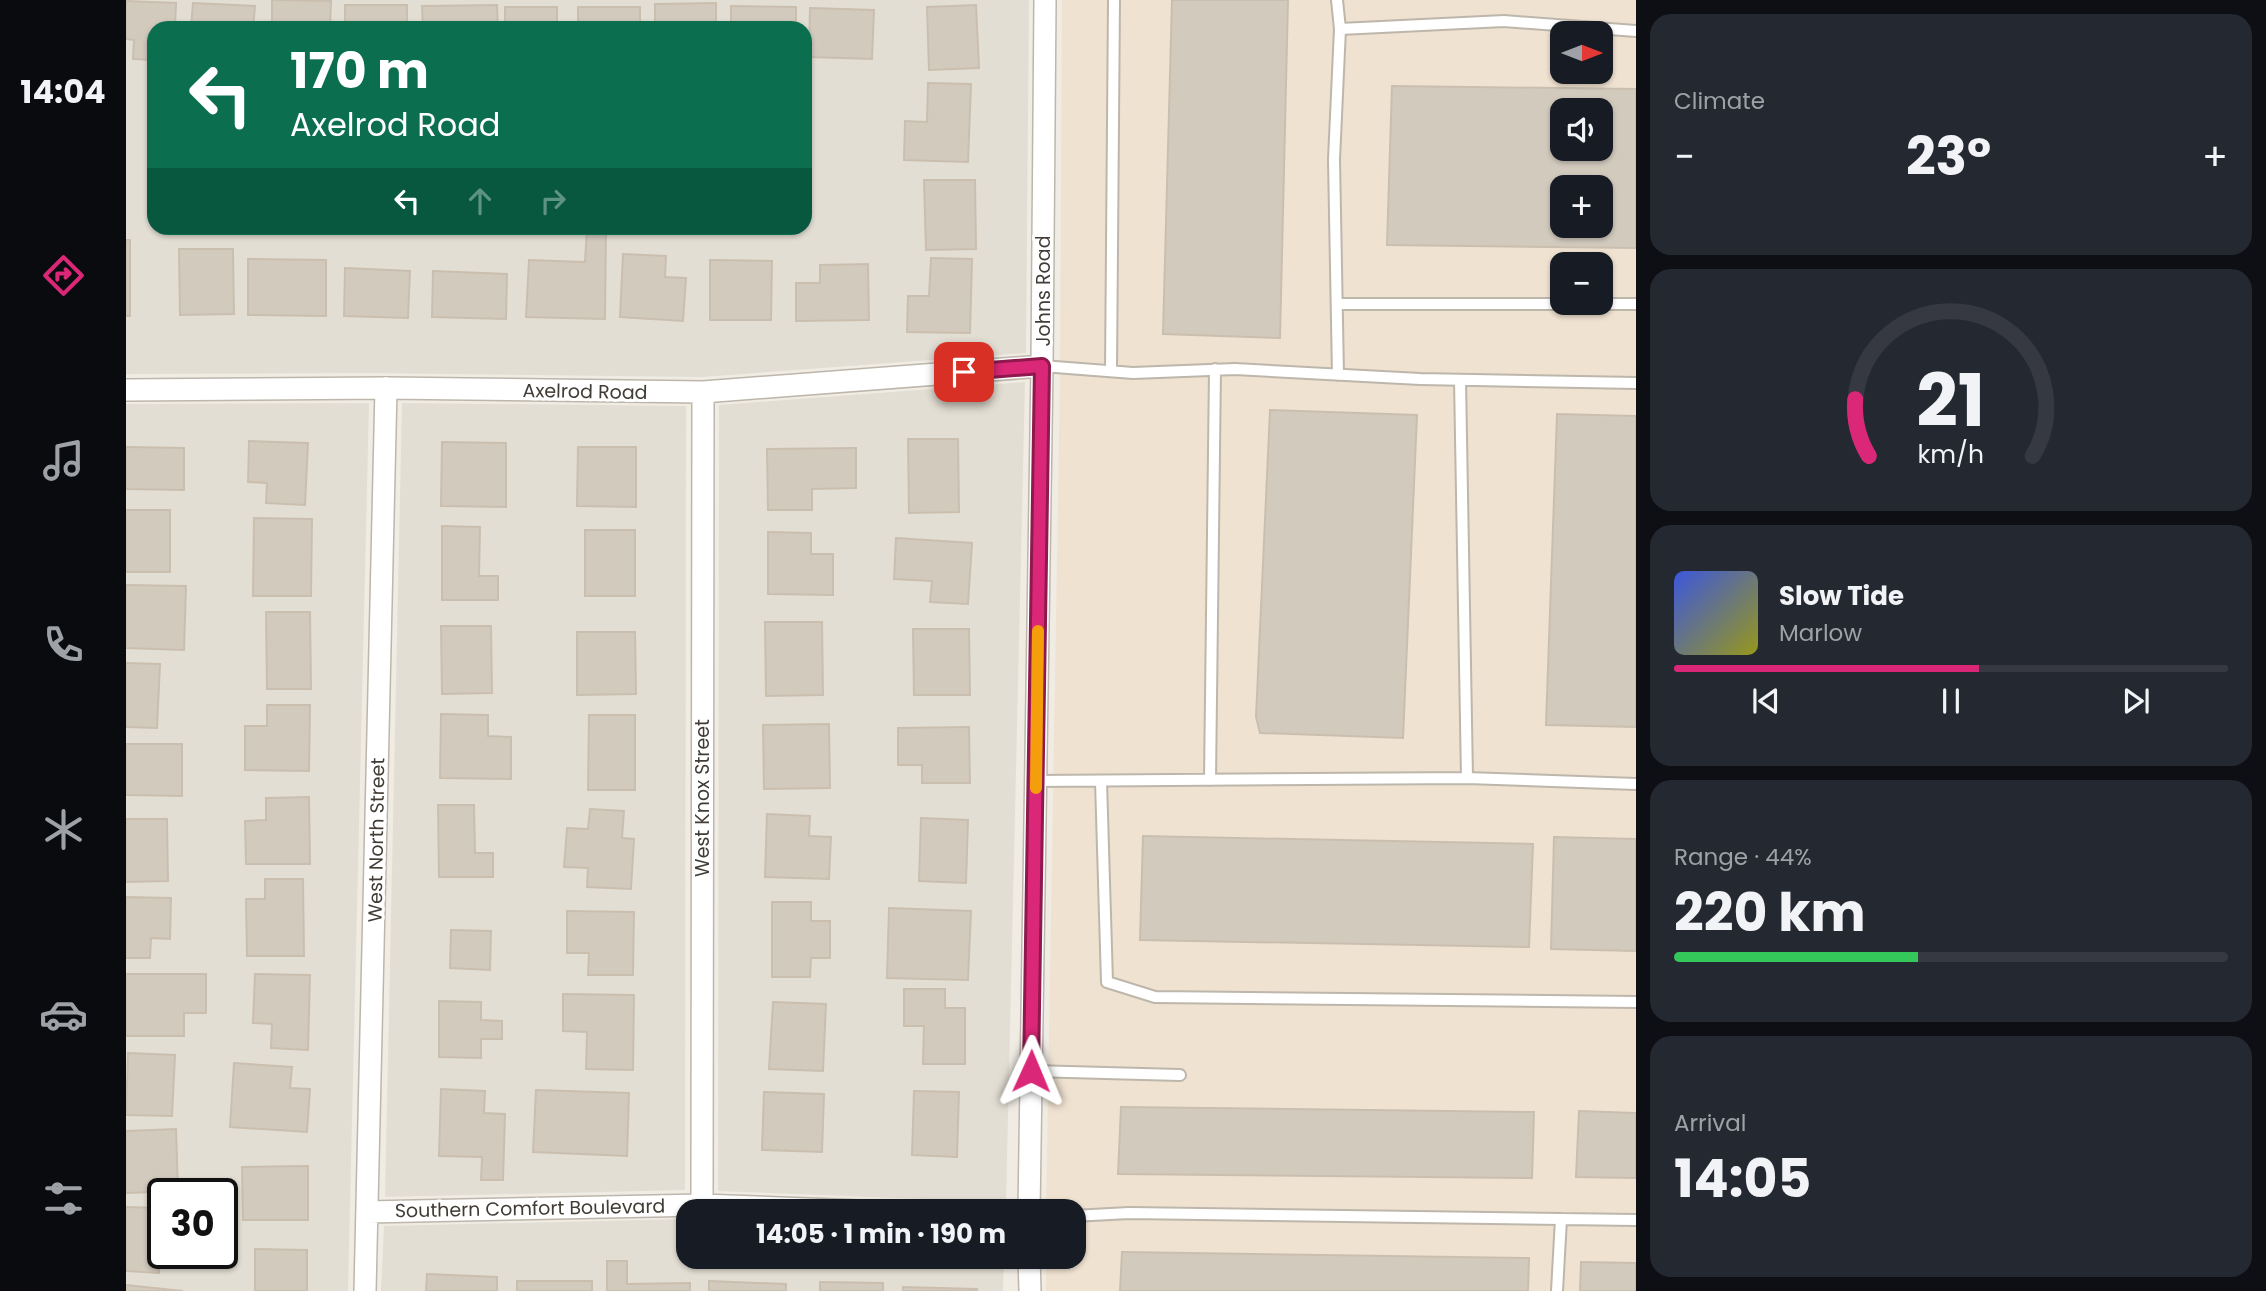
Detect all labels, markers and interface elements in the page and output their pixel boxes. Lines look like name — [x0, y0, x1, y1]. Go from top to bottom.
north arrow — [1550, 21, 1614, 84]
map controls — [1550, 21, 1613, 315]
text: 170 m — [290, 37, 429, 105]
icon: left — [175, 49, 266, 140]
text: 14:04 — [20, 69, 106, 114]
text: Climate — [1674, 85, 1765, 117]
button: sound — [1550, 98, 1613, 161]
text: Axelrod Road — [290, 102, 500, 147]
text: 23° — [1906, 120, 1991, 193]
text: − — [1674, 130, 1695, 183]
text: + — [2202, 130, 2228, 183]
button: + — [1550, 175, 1613, 238]
icon: left — [388, 182, 426, 220]
icon: ahead — [461, 182, 499, 220]
icon: right — [534, 182, 572, 220]
street label: Johns Road — [1030, 236, 1057, 346]
icon: directions — [39, 251, 88, 300]
button: − — [1550, 252, 1613, 315]
pin — [934, 342, 994, 402]
text: 21 — [1917, 351, 1985, 452]
icon: arrive — [945, 353, 983, 391]
street label: Axelrod Road — [522, 377, 648, 406]
icon: music — [39, 436, 88, 485]
text: km/h — [1918, 437, 1984, 472]
text: Slow Tide — [1779, 578, 1904, 614]
text: Marlow — [1779, 617, 1862, 649]
icon: phone — [39, 620, 88, 669]
icon: previous — [1747, 682, 1785, 720]
icon: pause — [1932, 682, 1970, 720]
icon: next — [2117, 682, 2155, 720]
street label: West Knox Street — [689, 719, 716, 877]
street label: West North Street — [362, 757, 391, 923]
icon: climate — [39, 805, 88, 854]
text: Range · 44% — [1674, 841, 1812, 873]
text: 220 km — [1674, 876, 1866, 949]
icon: car — [39, 990, 88, 1039]
position arrow — [994, 1034, 1068, 1108]
text: Arrival — [1674, 1107, 1746, 1139]
text: 14:05 — [1674, 1142, 1811, 1215]
icon: filters — [39, 1174, 88, 1223]
speed limit sign: 30 — [147, 1178, 238, 1269]
street label: Southern Comfort Boulevard — [395, 1193, 665, 1224]
text: 14:05 · 1 min · 190 m — [756, 1216, 1006, 1252]

